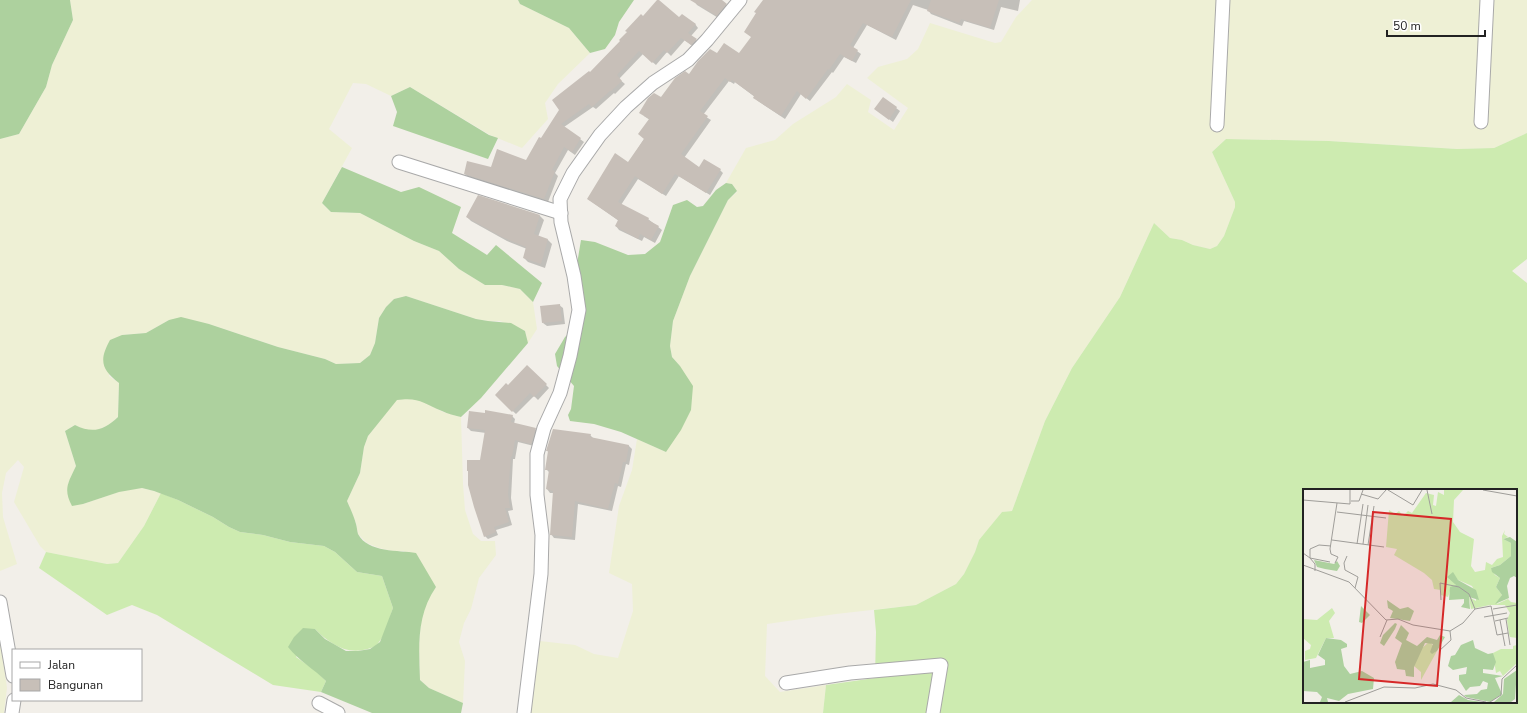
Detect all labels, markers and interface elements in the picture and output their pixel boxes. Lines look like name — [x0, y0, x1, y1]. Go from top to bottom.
scale bar — [1387, 12, 1485, 38]
text: 50 m — [1393, 18, 1421, 34]
inset map — [1303, 489, 1517, 703]
legend — [12, 649, 142, 701]
text: Jalan — [47, 657, 75, 673]
text: Bangunan — [48, 677, 103, 693]

